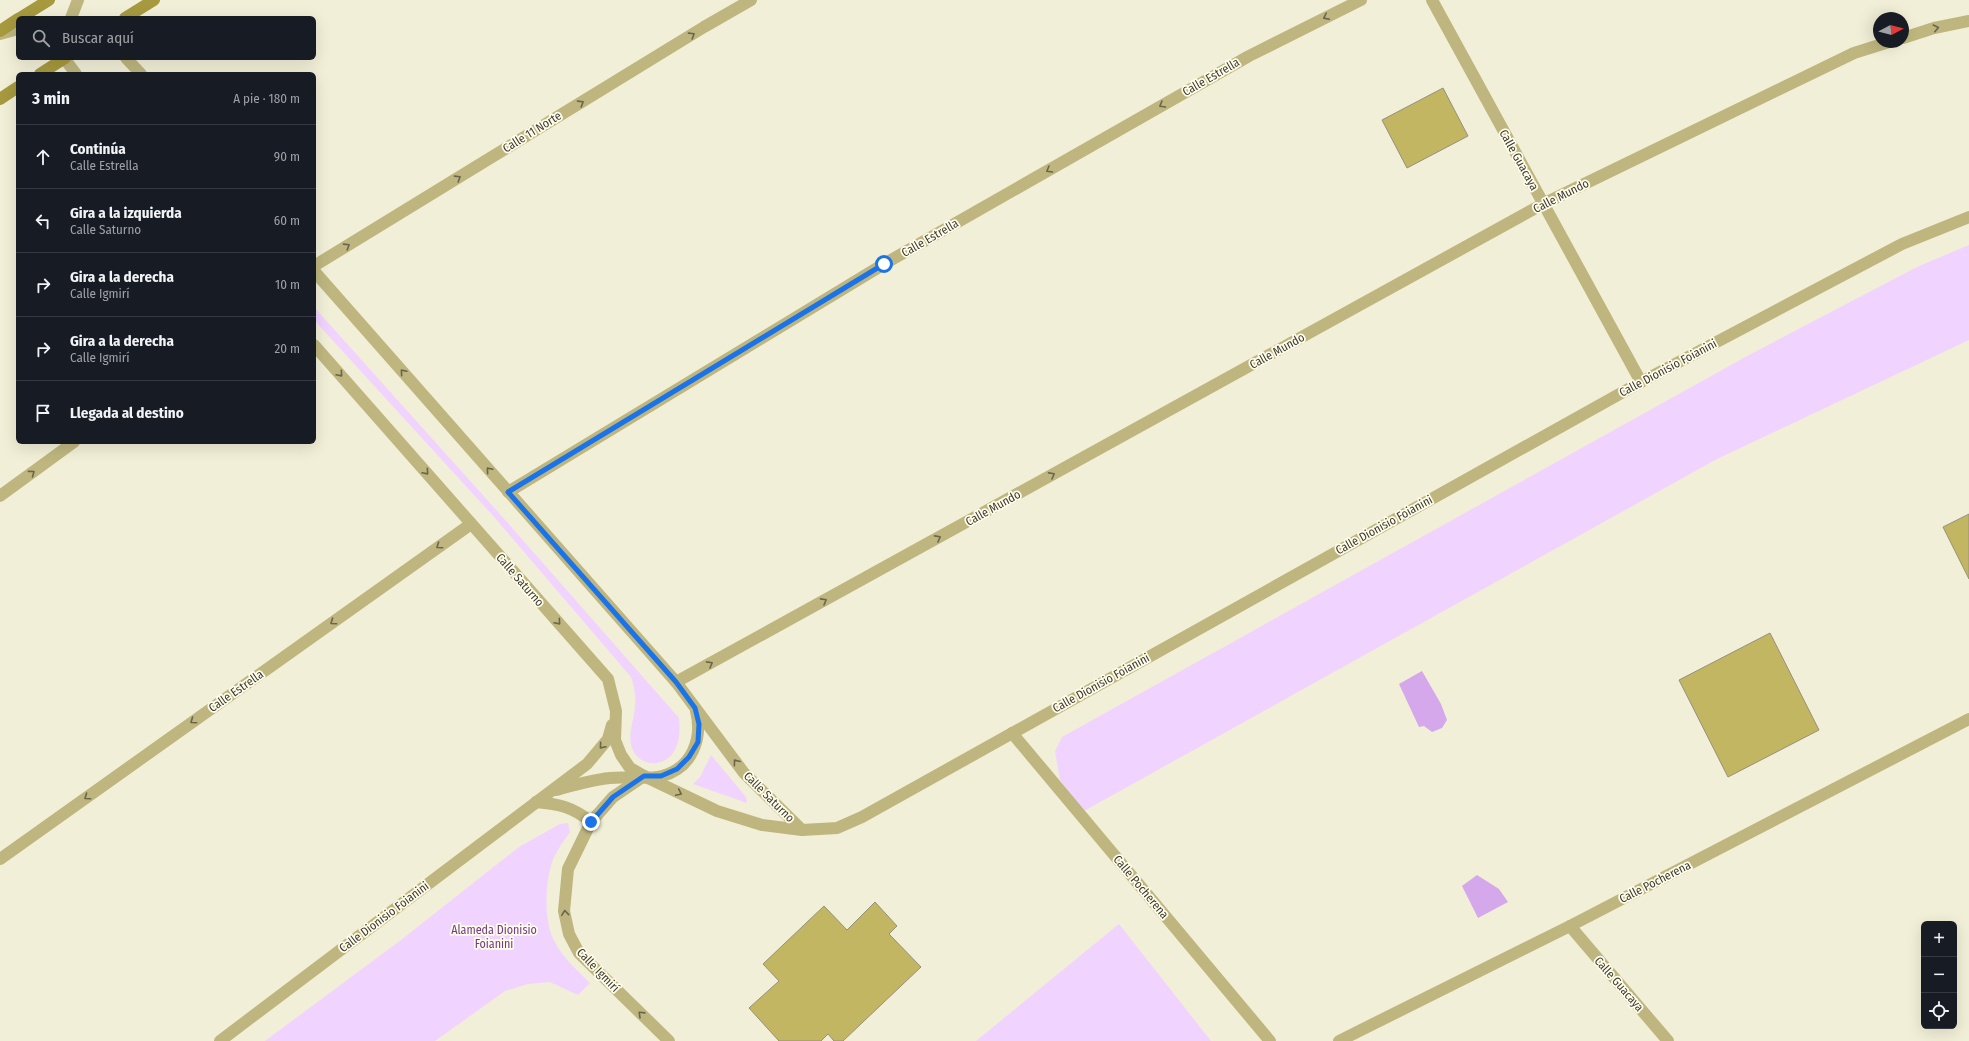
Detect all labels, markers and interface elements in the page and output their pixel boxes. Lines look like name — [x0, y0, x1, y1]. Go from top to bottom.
north arrow — [1873, 12, 1909, 48]
one-way arrow — [1323, 13, 1330, 20]
search box — [16, 16, 316, 60]
one-way arrow — [1932, 25, 1939, 33]
icon: search — [30, 27, 52, 49]
text: Buscar aquí — [62, 29, 134, 47]
one-way arrow — [688, 32, 695, 39]
street label: Calle Estrella — [1180, 55, 1242, 99]
text: 3 min — [32, 88, 70, 109]
text: A pie · 180 m — [233, 91, 300, 106]
one-way arrow — [577, 100, 584, 107]
one-way arrow — [1159, 101, 1166, 108]
street label: Calle 11 Norte — [500, 108, 564, 155]
street label: Calle Guacaya — [1496, 127, 1542, 193]
text: Continúa — [70, 140, 126, 158]
icon: ahead — [32, 146, 54, 168]
text: 90 m — [274, 149, 300, 164]
text: Calle Estrella — [70, 158, 139, 173]
one-way arrow — [1046, 165, 1053, 172]
one-way arrow — [454, 175, 461, 183]
street label: Calle Mundo — [1531, 176, 1591, 216]
text: Gira a la izquierda — [70, 204, 182, 222]
icon: left — [32, 210, 54, 232]
text: 60 m — [274, 213, 300, 228]
street label: Calle Estrella — [899, 216, 961, 260]
text: Calle Saturno — [70, 222, 141, 237]
one-way arrow — [343, 243, 350, 251]
route start — [875, 255, 893, 273]
text: Gira a la derecha — [70, 268, 174, 286]
icon: right — [32, 274, 54, 296]
text: 10 m — [275, 277, 300, 292]
text: Calle Igmirí — [70, 286, 130, 301]
street label: Calle Mundo — [1247, 330, 1307, 372]
text: Gira a la derecha — [70, 332, 174, 350]
street label: Calle Dionisio Foianini — [1617, 336, 1719, 400]
icon: right — [32, 338, 54, 360]
text: 20 m — [274, 341, 300, 356]
text: Calle Igmirí — [70, 350, 130, 365]
one-way arrow — [335, 370, 342, 377]
one-way arrow — [401, 370, 408, 377]
icon: arrive — [32, 402, 54, 424]
text: Llegada al destino — [70, 404, 184, 422]
one-way arrow — [421, 467, 428, 475]
one-way arrow — [486, 467, 494, 475]
one-way arrow — [27, 471, 34, 478]
one-way arrow — [1048, 473, 1055, 480]
street label: Calle Mundo — [963, 487, 1023, 529]
street label: Calle Dionisio Foianini — [1333, 493, 1435, 557]
one-way arrow — [934, 535, 941, 543]
one-way arrow — [437, 542, 444, 549]
street label: Calle Saturno — [493, 551, 547, 609]
one-way arrow — [820, 598, 827, 605]
one-way arrow — [331, 617, 338, 624]
one-way arrow — [553, 617, 560, 625]
street label: Calle Dionisio Foianini — [1050, 651, 1152, 715]
one-way arrow — [706, 661, 713, 668]
street label: Calle Estrella — [206, 667, 266, 715]
one-way arrow — [191, 716, 198, 723]
one-way arrow — [599, 742, 606, 749]
one-way arrow — [733, 759, 740, 766]
street label: Calle Saturno — [741, 769, 797, 825]
one-way arrow — [675, 788, 682, 796]
one-way arrow — [85, 792, 92, 799]
route end — [582, 813, 600, 831]
street label: Calle Pocherena — [1110, 852, 1172, 922]
street label: Calle Pocherena — [1617, 858, 1693, 906]
street label: Calle Dionisio Foianini — [336, 879, 432, 955]
one-way arrow — [561, 910, 570, 916]
map controls — [1921, 921, 1957, 1029]
button: + — [1921, 921, 1957, 957]
park label: Alameda Dionisio Foianini — [451, 923, 537, 951]
street label: Calle Igmirí — [574, 945, 622, 995]
street label: Calle Guacaya — [1592, 954, 1647, 1014]
button: − — [1921, 957, 1957, 993]
button: locate — [1921, 993, 1957, 1029]
one-way arrow — [638, 1011, 646, 1019]

